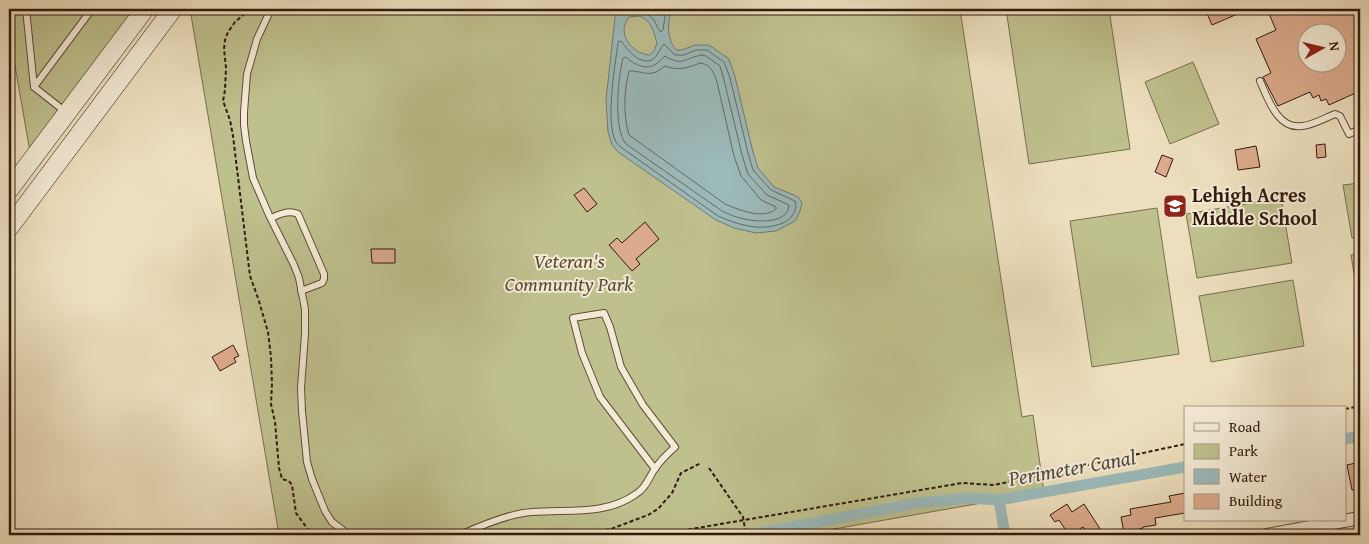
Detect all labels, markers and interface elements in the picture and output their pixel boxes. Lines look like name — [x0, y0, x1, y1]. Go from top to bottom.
north arrow — [1296, 22, 1346, 72]
text: N — [1324, 40, 1346, 53]
place label: Lehigh Acres Middle School — [1192, 180, 1318, 232]
school or university icon: Lehigh Acres Middle School — [1162, 193, 1188, 219]
park label: Veteran's Community Park — [505, 246, 634, 298]
legend — [1184, 406, 1346, 522]
text: Road — [1229, 416, 1260, 437]
text: Park — [1229, 440, 1258, 461]
water label: Perimeter Canal — [1005, 441, 1138, 494]
text: Water — [1229, 466, 1267, 487]
text: Building — [1229, 490, 1283, 511]

